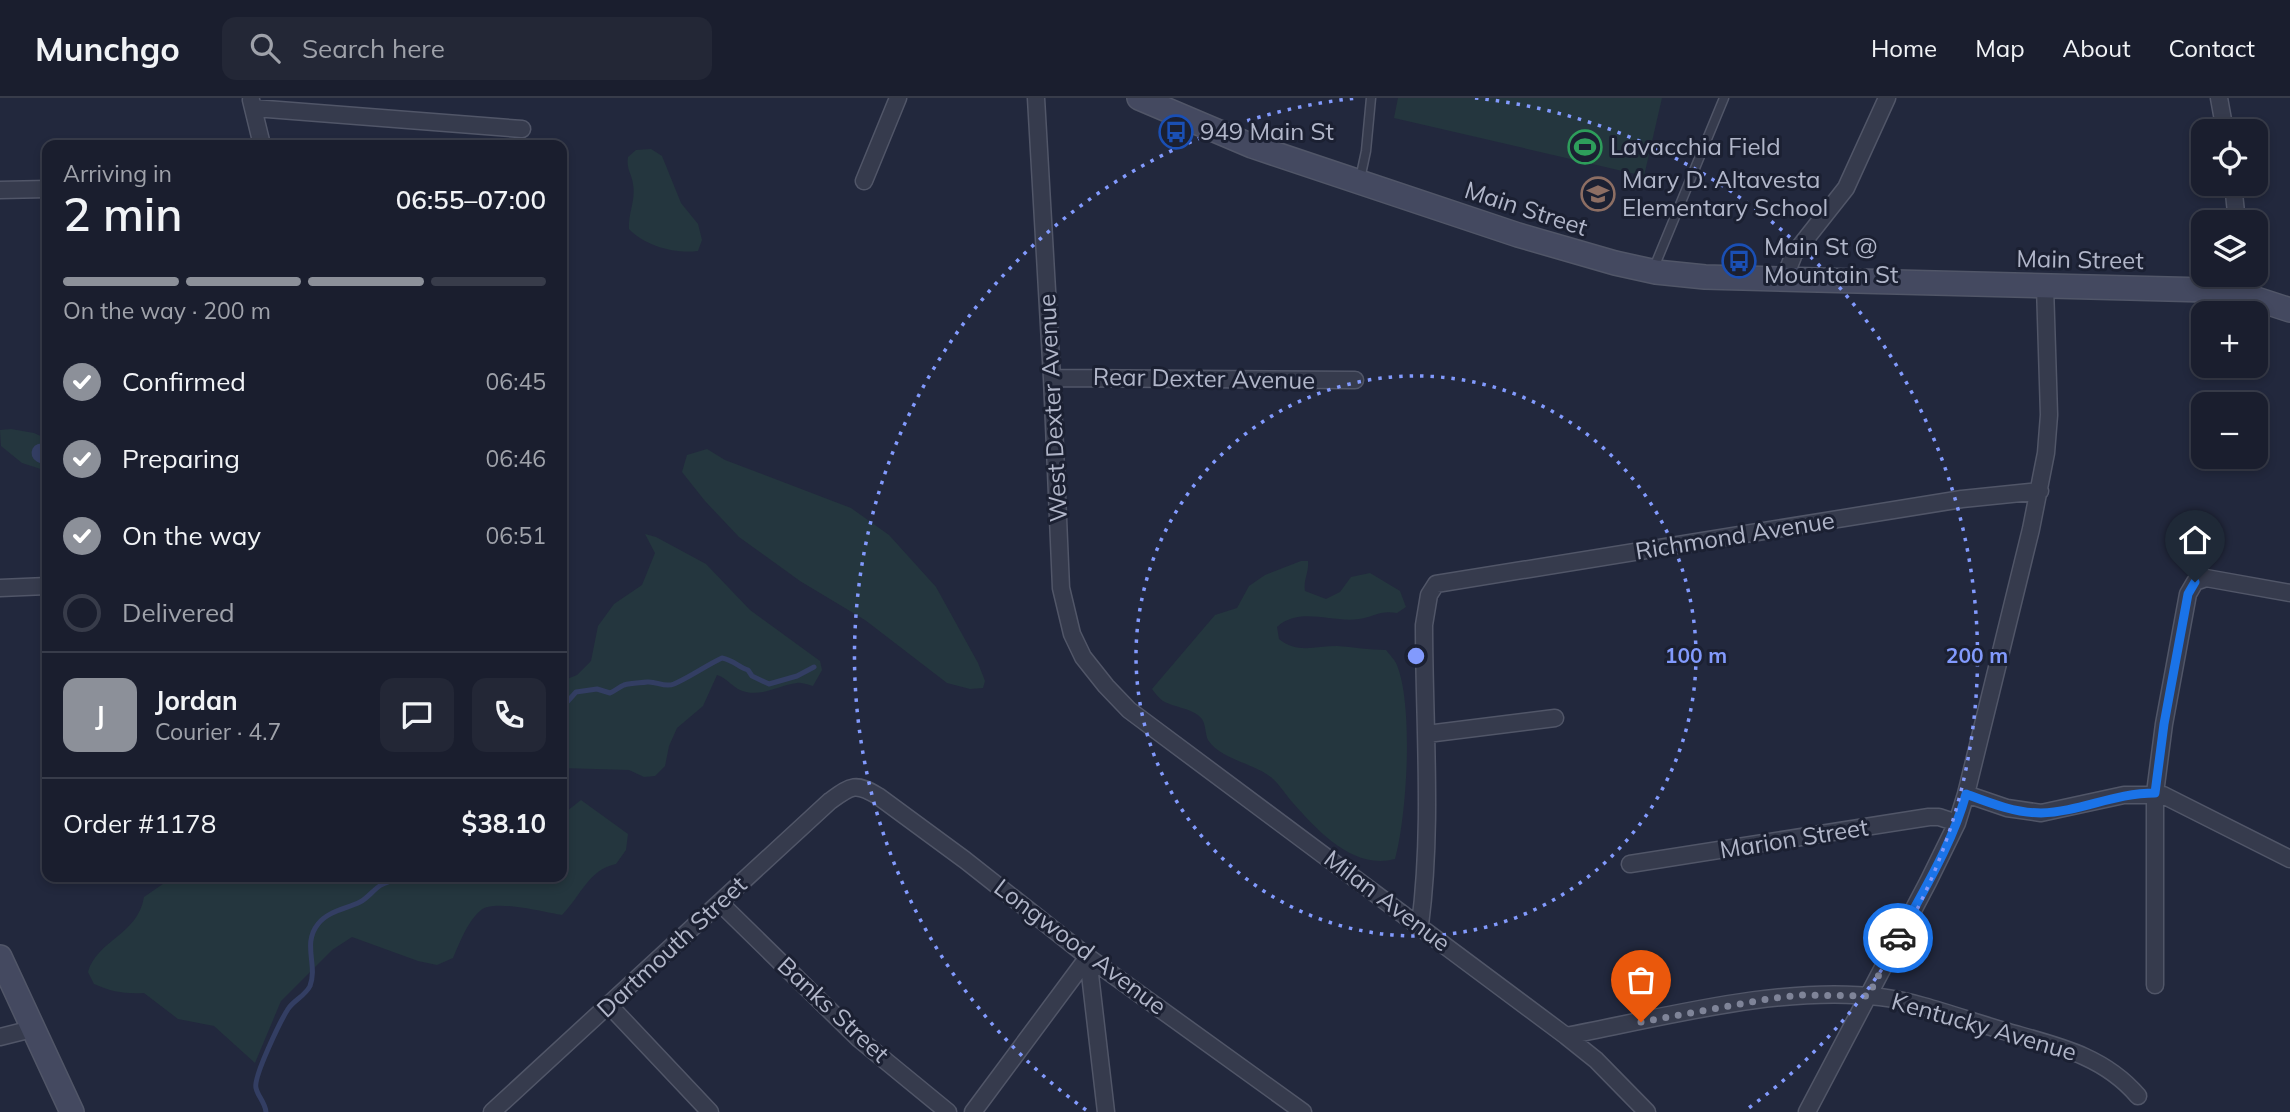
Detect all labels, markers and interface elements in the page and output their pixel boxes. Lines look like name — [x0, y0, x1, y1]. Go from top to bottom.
search box — [222, 17, 712, 80]
text: Munchgo — [35, 28, 180, 69]
icon: search — [246, 29, 284, 67]
text: Search here — [302, 32, 445, 65]
text: Home — [1871, 33, 1937, 63]
text: Map — [1975, 33, 2025, 63]
text: About — [2063, 33, 2131, 63]
text: Contact — [2169, 33, 2255, 63]
bus stop icon: 949 Main St — [1157, 113, 1195, 151]
place label: 949 Main St — [1200, 116, 1334, 146]
map controls — [2191, 119, 2268, 469]
button: locate — [2191, 119, 2268, 196]
sports icon: Lavacchia Field — [1566, 128, 1604, 166]
place label: Lavacchia Field — [1610, 131, 1781, 161]
text: Arriving in — [63, 159, 172, 188]
place label: Mary D. Altavesta Elementary School — [1622, 164, 1828, 222]
street label: Main Street — [1461, 174, 1592, 242]
school or university icon: Mary D. Altavesta Elementary School — [1579, 175, 1617, 213]
text: 06:55–07:00 — [396, 183, 546, 216]
text: 2 min — [63, 185, 182, 243]
button: layers — [2191, 210, 2268, 287]
place label: Main St @ Mountain St — [1764, 231, 1898, 289]
bus stop icon: Main St @ Mountain St — [1720, 242, 1758, 280]
street label: Main Street — [2016, 243, 2144, 275]
street label: West Dexter Avenue — [1031, 293, 1073, 523]
text: On the way · 200 m — [63, 296, 271, 325]
button: + — [2191, 301, 2268, 378]
street label: Rear Dexter Avenue — [1093, 361, 1315, 395]
icon: check — [63, 363, 101, 401]
text: Confirmed — [122, 365, 246, 398]
text: 06:45 — [486, 367, 546, 396]
button: − — [2191, 392, 2268, 469]
icon: check — [63, 440, 101, 478]
text: Preparing — [122, 442, 240, 475]
text: 06:46 — [486, 444, 546, 473]
street label: Richmond Avenue — [1633, 504, 1837, 566]
pin — [2165, 510, 2225, 582]
icon: check — [63, 517, 101, 555]
text: On the way — [122, 519, 261, 552]
text: 06:51 — [486, 521, 546, 550]
icon: home — [2176, 521, 2214, 559]
text: Delivered — [122, 596, 235, 629]
text: 100 m — [1665, 642, 1727, 668]
text: 200 m — [1946, 642, 2008, 668]
centre of rings — [1404, 644, 1428, 668]
button: chat — [380, 678, 454, 752]
button: phone — [472, 678, 546, 752]
text: Jordan — [155, 684, 238, 717]
text: J — [95, 699, 105, 732]
text: Courier · 4.7 — [155, 717, 281, 746]
text: Order #1178 — [63, 807, 216, 840]
text: $38.10 — [462, 807, 546, 840]
street label: Marion Street — [1718, 811, 1870, 865]
street label: Milan Avenue — [1319, 843, 1457, 957]
street label: Dartmouth Street — [590, 869, 752, 1023]
street label: Longwood Avenue — [989, 872, 1173, 1021]
courier — [1863, 903, 1933, 973]
icon: car — [1879, 919, 1917, 957]
street label: Banks Street — [772, 950, 896, 1068]
pin — [1611, 950, 1671, 1022]
icon: bag — [1622, 961, 1660, 999]
street label: Kentucky Avenue — [1888, 985, 2080, 1067]

